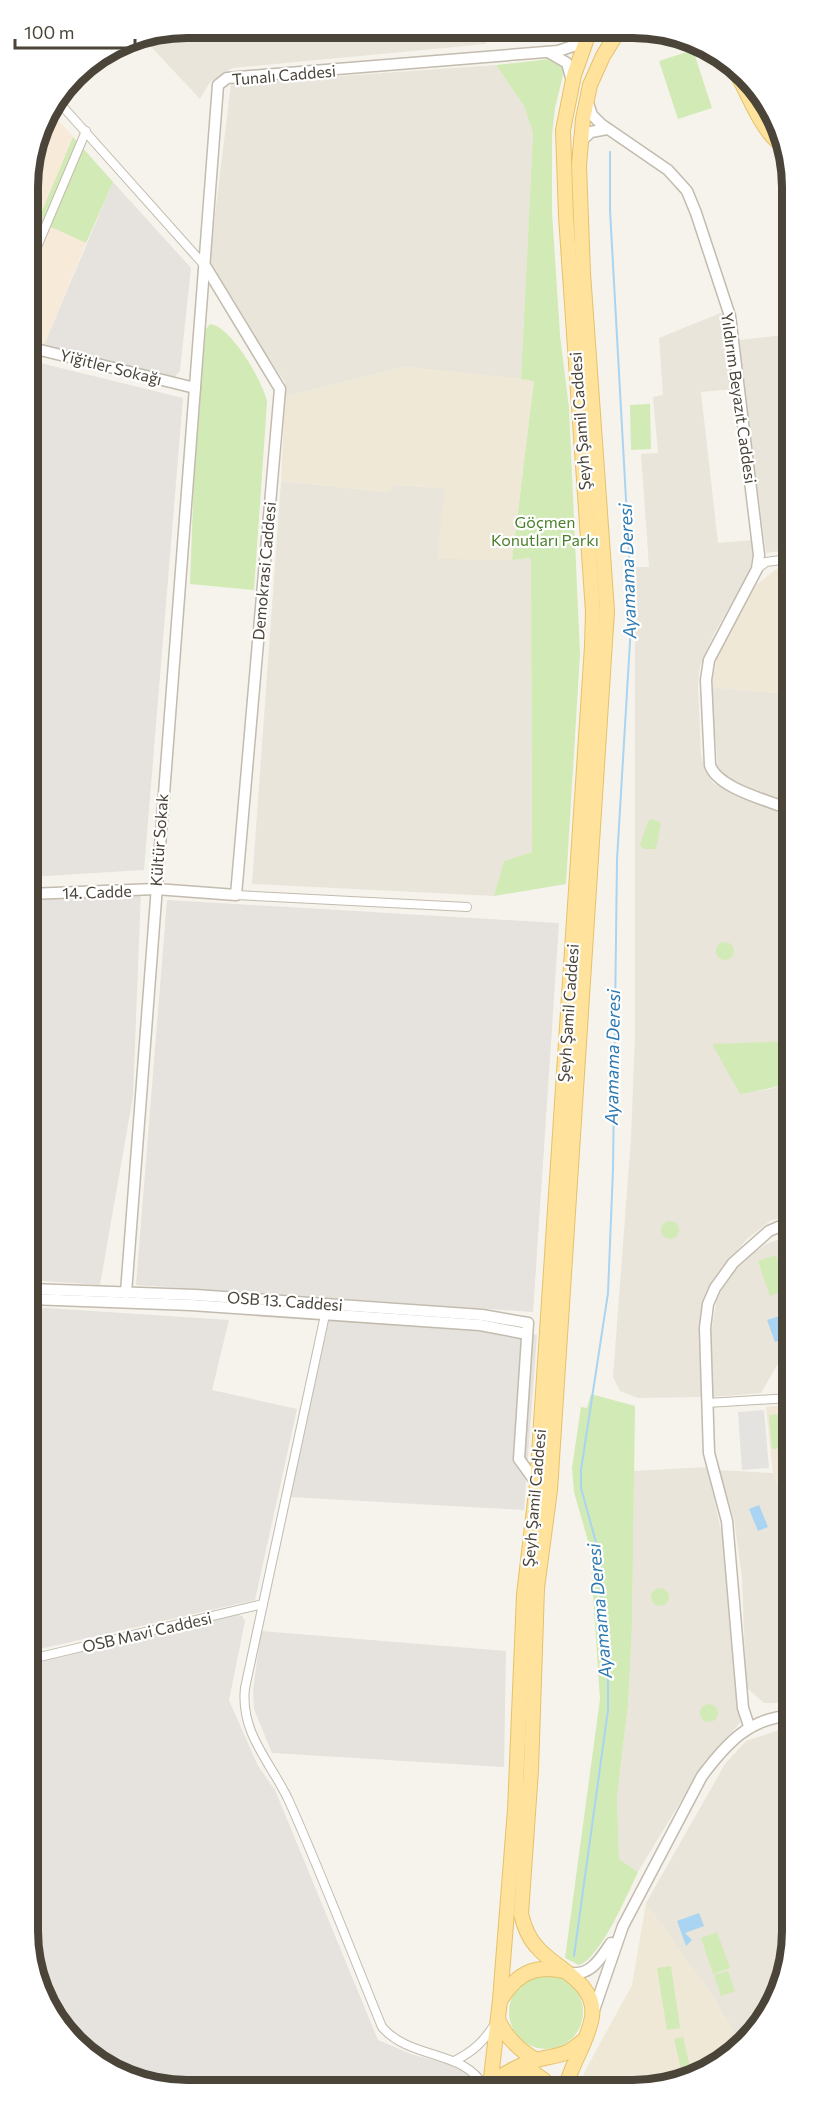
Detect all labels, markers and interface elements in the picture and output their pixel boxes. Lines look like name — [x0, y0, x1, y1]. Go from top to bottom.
scale bar — [15, 12, 135, 50]
text: 100 m — [24, 21, 74, 43]
street label: Tunalı Caddesi — [231, 60, 337, 89]
street label: Yıldırım Beyazıt Caddesi — [718, 311, 761, 485]
street label: Yiğitler Sokağı — [58, 345, 164, 388]
street label: Şeyh Şamil Caddesi — [565, 351, 594, 491]
street label: Demokrasi Caddesi — [248, 501, 279, 641]
water label: Ayamama Deresi — [614, 501, 640, 640]
park label: Göçmen Konutları Parkı — [491, 512, 599, 549]
street label: Kültür Sokak — [146, 793, 171, 887]
street label: 14. Cadde — [62, 881, 132, 902]
street label: Şeyh Şamil Caddesi — [553, 943, 582, 1083]
water label: Ayamama Deresi — [600, 988, 624, 1126]
street label: OSB 13. Caddesi — [226, 1287, 344, 1314]
street label: Şeyh Şamil Caddesi — [518, 1428, 549, 1568]
water label: Ayamama Deresi — [582, 1541, 616, 1681]
street label: OSB Mavi Caddesi — [80, 1607, 213, 1656]

